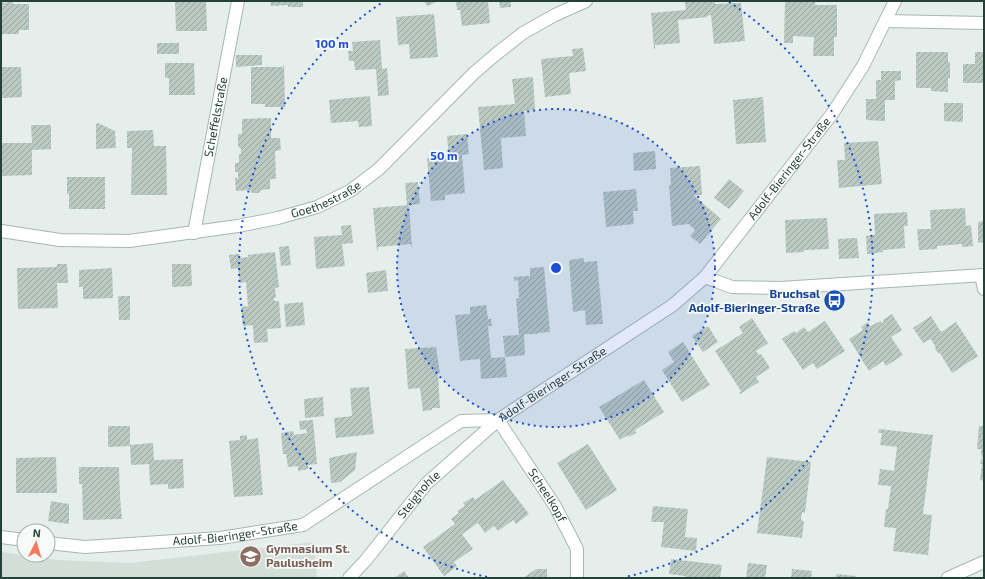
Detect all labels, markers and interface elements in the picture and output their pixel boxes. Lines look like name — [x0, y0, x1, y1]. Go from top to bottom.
text: 100 m — [315, 36, 349, 50]
street label: Scheffelstraße — [201, 76, 229, 158]
street label: Adolf-Bieringer-Straße — [744, 114, 833, 222]
text: 50 m — [430, 148, 458, 162]
street label: Goethestraße — [289, 177, 363, 220]
centre of rings — [549, 261, 563, 275]
place label: Bruchsal Adolf-Bieringer-Straße — [689, 286, 820, 314]
bus stop icon: Bruchsal Adolf-Bieringer-Straße — [822, 288, 848, 314]
street label: Adolf-Bieringer-Straße — [496, 343, 608, 424]
street label: Scheelkopf — [526, 466, 570, 524]
street label: Steighohle — [394, 467, 442, 520]
street label: Adolf-Bieringer-Straße — [172, 518, 298, 547]
north arrow — [16, 523, 56, 563]
text: N — [32, 526, 41, 539]
place label: Gymnasium St. Paulusheim — [266, 541, 350, 569]
school or university icon: Gymnasium St. Paulusheim — [238, 543, 264, 569]

